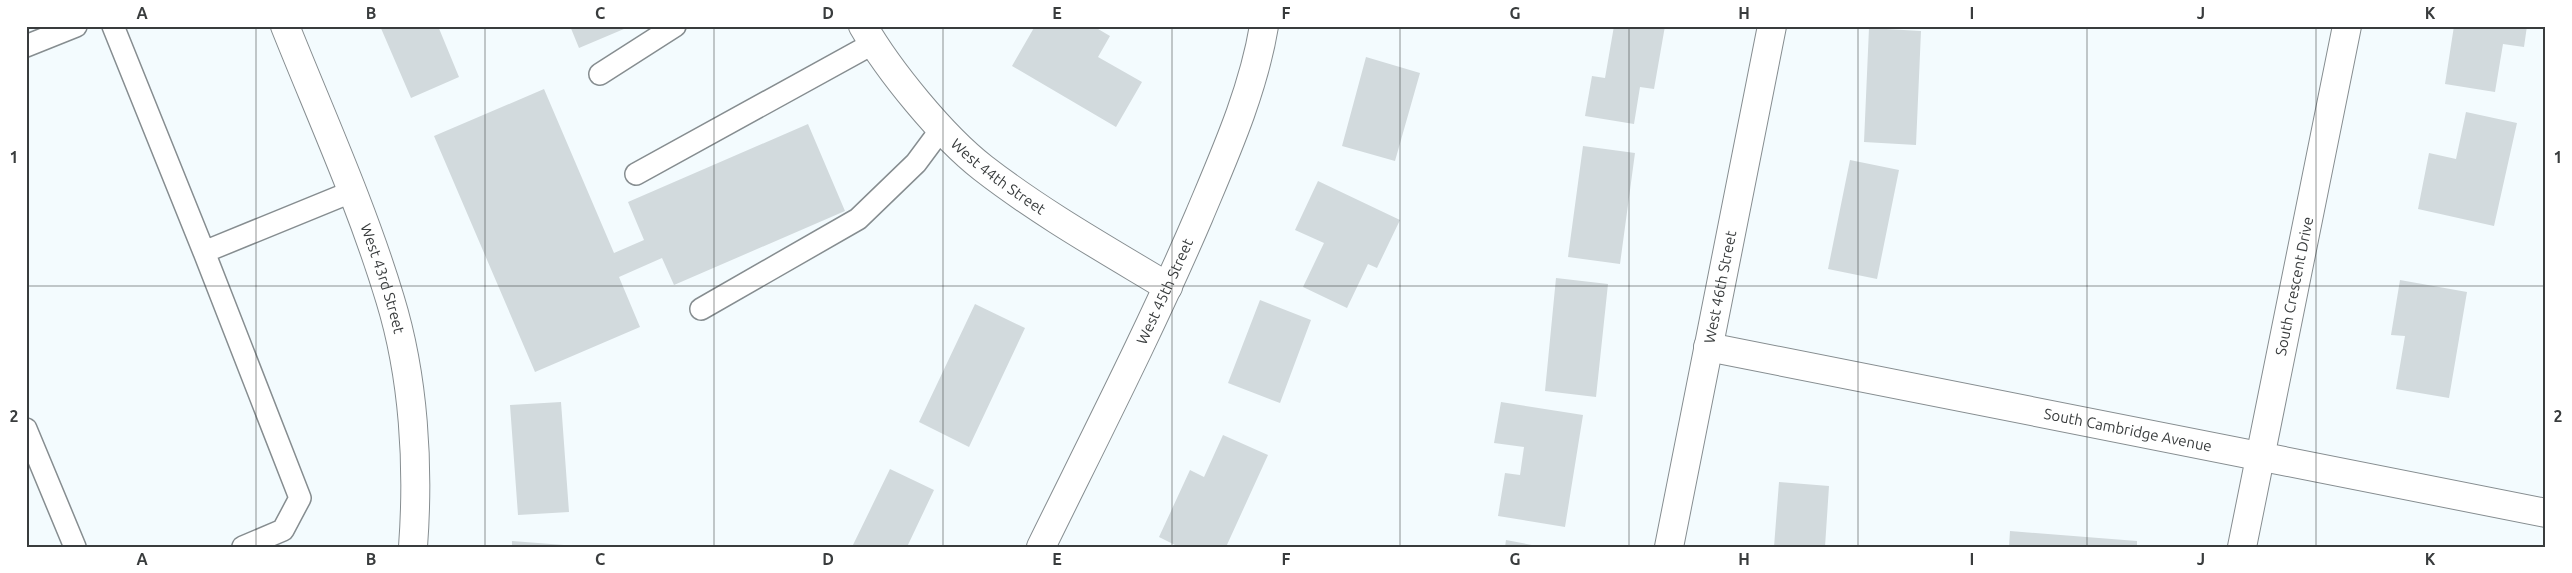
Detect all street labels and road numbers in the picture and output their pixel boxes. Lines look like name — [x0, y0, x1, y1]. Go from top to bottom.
street label: West 44th Street — [948, 135, 1049, 218]
street label: South Crescent Drive — [2272, 215, 2316, 357]
street label: West 43rd Street — [357, 221, 408, 335]
street label: West 46th Street — [1700, 229, 1739, 345]
street label: West 45th Street — [1133, 236, 1196, 347]
street label: South Cambridge Avenue — [2042, 405, 2213, 455]

